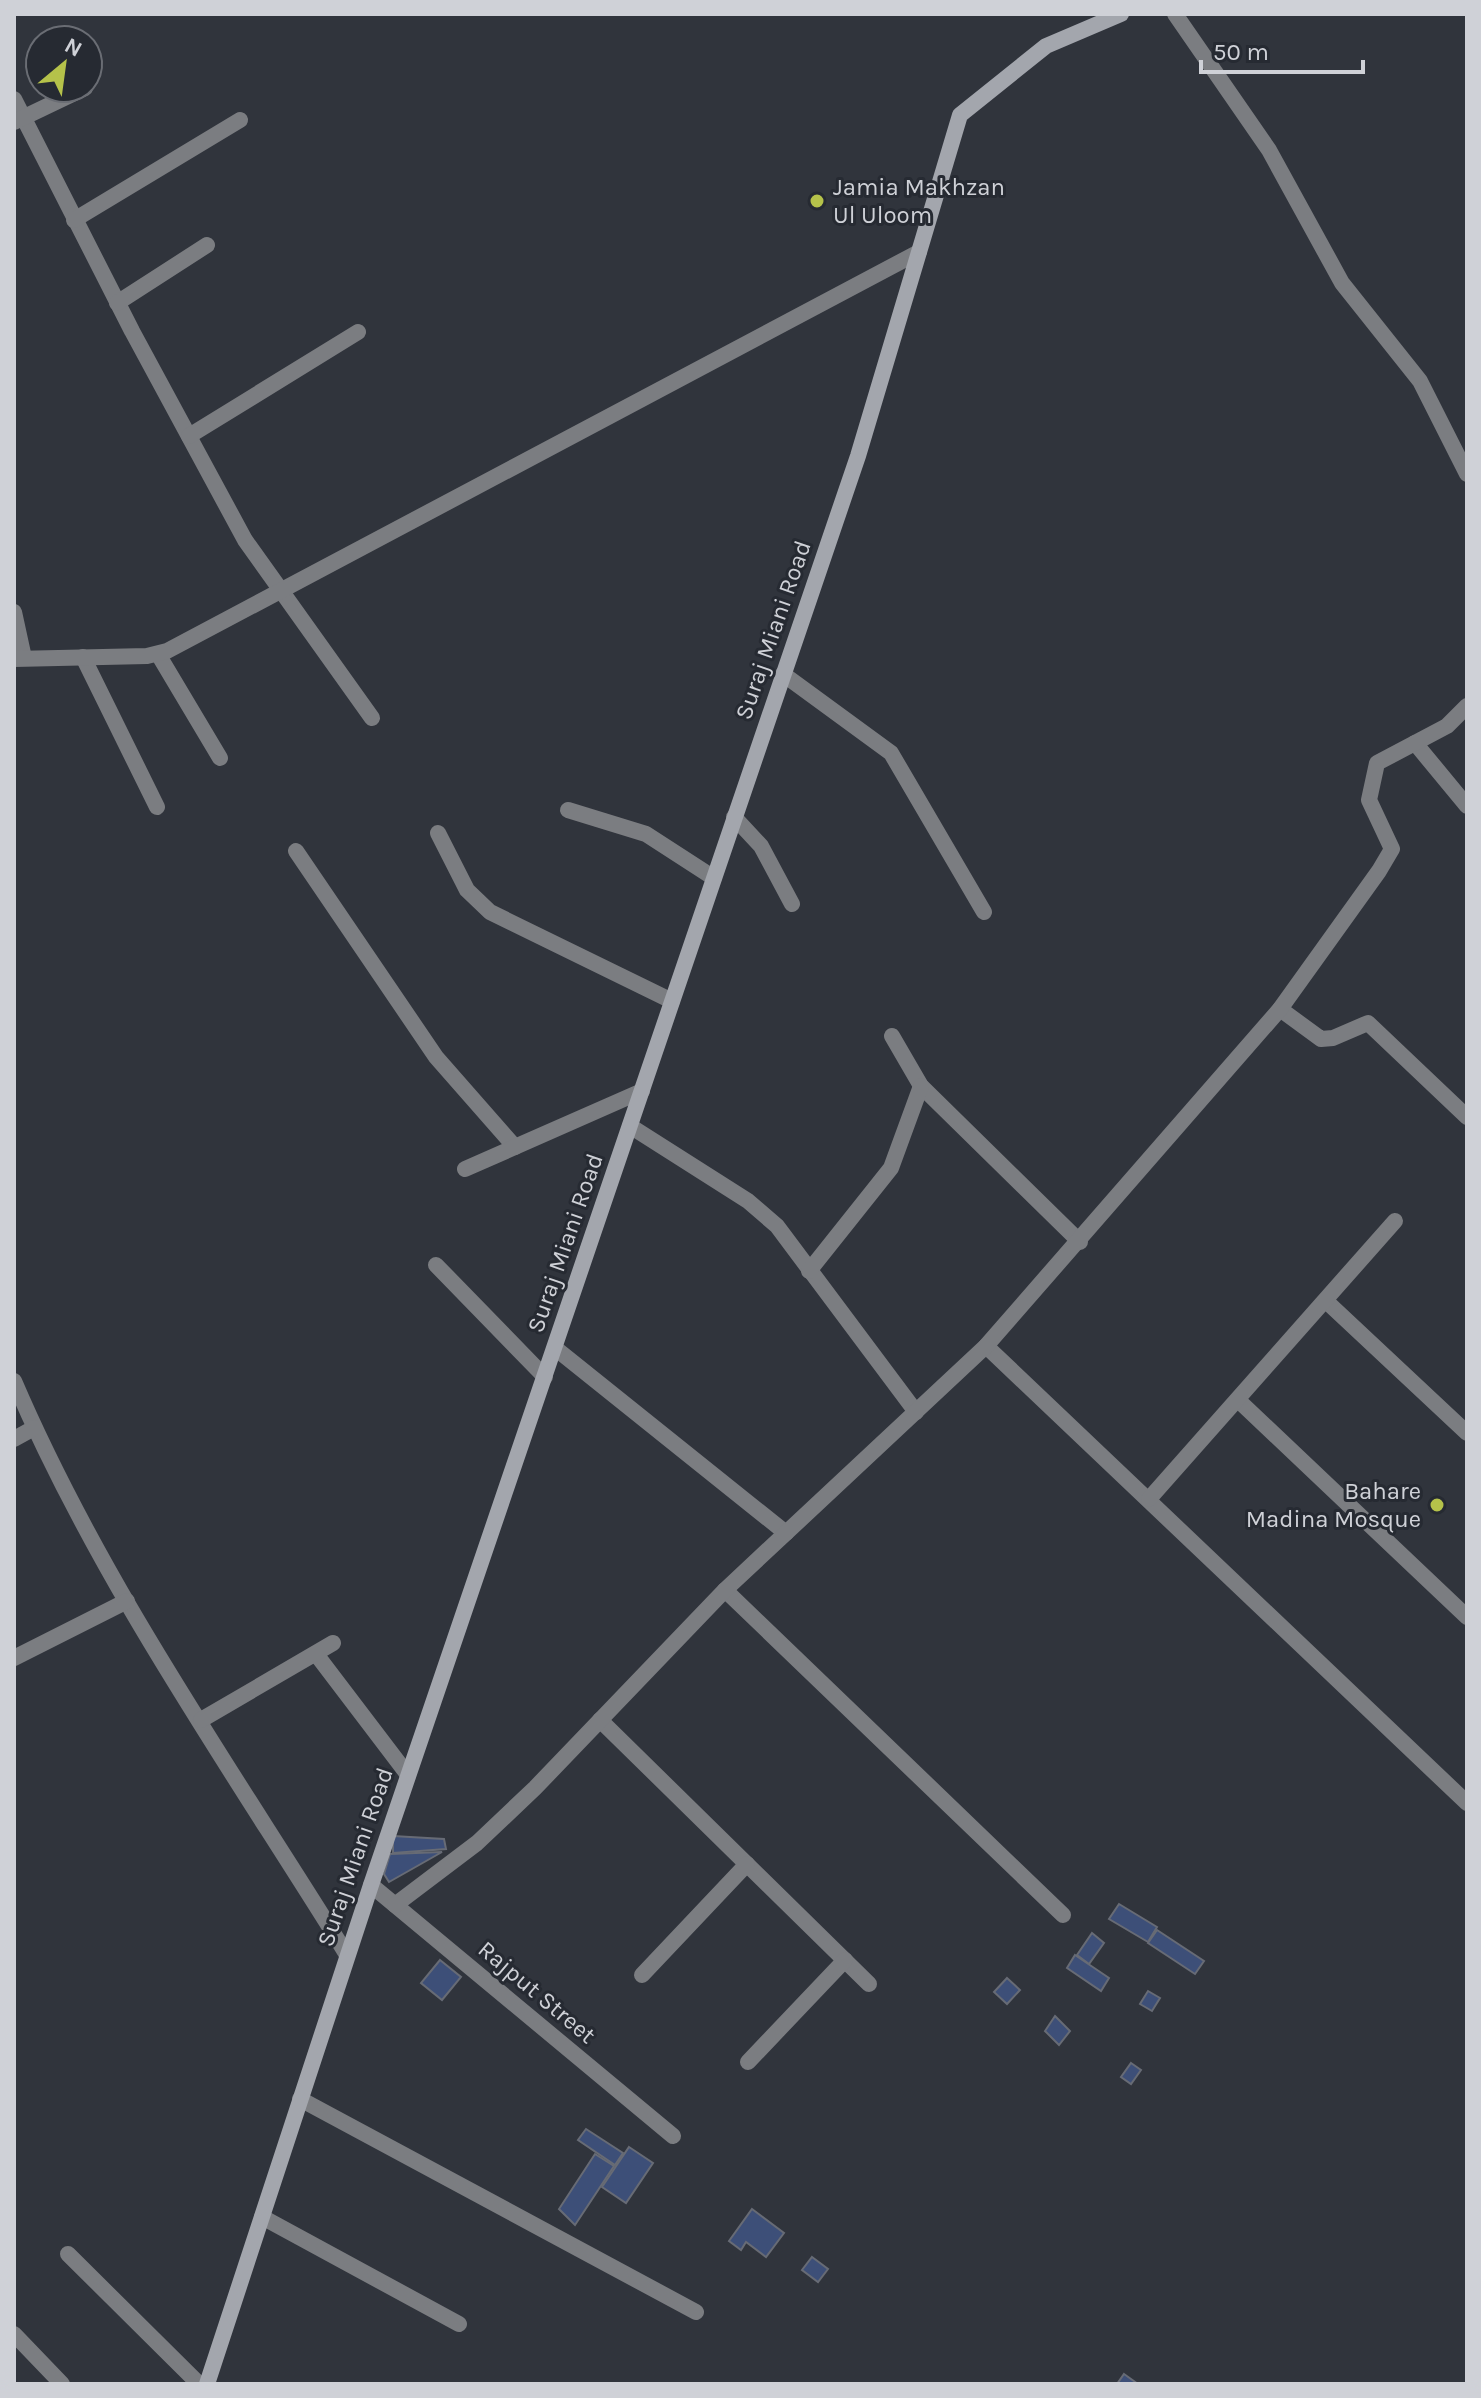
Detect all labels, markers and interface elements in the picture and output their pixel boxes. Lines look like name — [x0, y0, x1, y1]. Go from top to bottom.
north arrow — [24, 24, 104, 104]
scale bar — [1201, 24, 1363, 74]
text: N — [60, 32, 86, 63]
text: 50 m — [1213, 38, 1269, 66]
place label: Jamia Makhzan Ul Uloom — [833, 173, 1005, 229]
marker: Jamia Makhzan Ul Uloom — [808, 192, 826, 210]
street label: Suraj Miani Road — [729, 537, 817, 723]
street label: Suraj Miani Road — [521, 1150, 609, 1336]
place label: Bahare Madina Mosque — [1246, 1477, 1421, 1533]
marker: Bahare Madina Mosque — [1428, 1496, 1446, 1514]
street label: Suraj Miani Road — [311, 1764, 399, 1950]
street label: Rajput Street — [473, 1935, 601, 2049]

